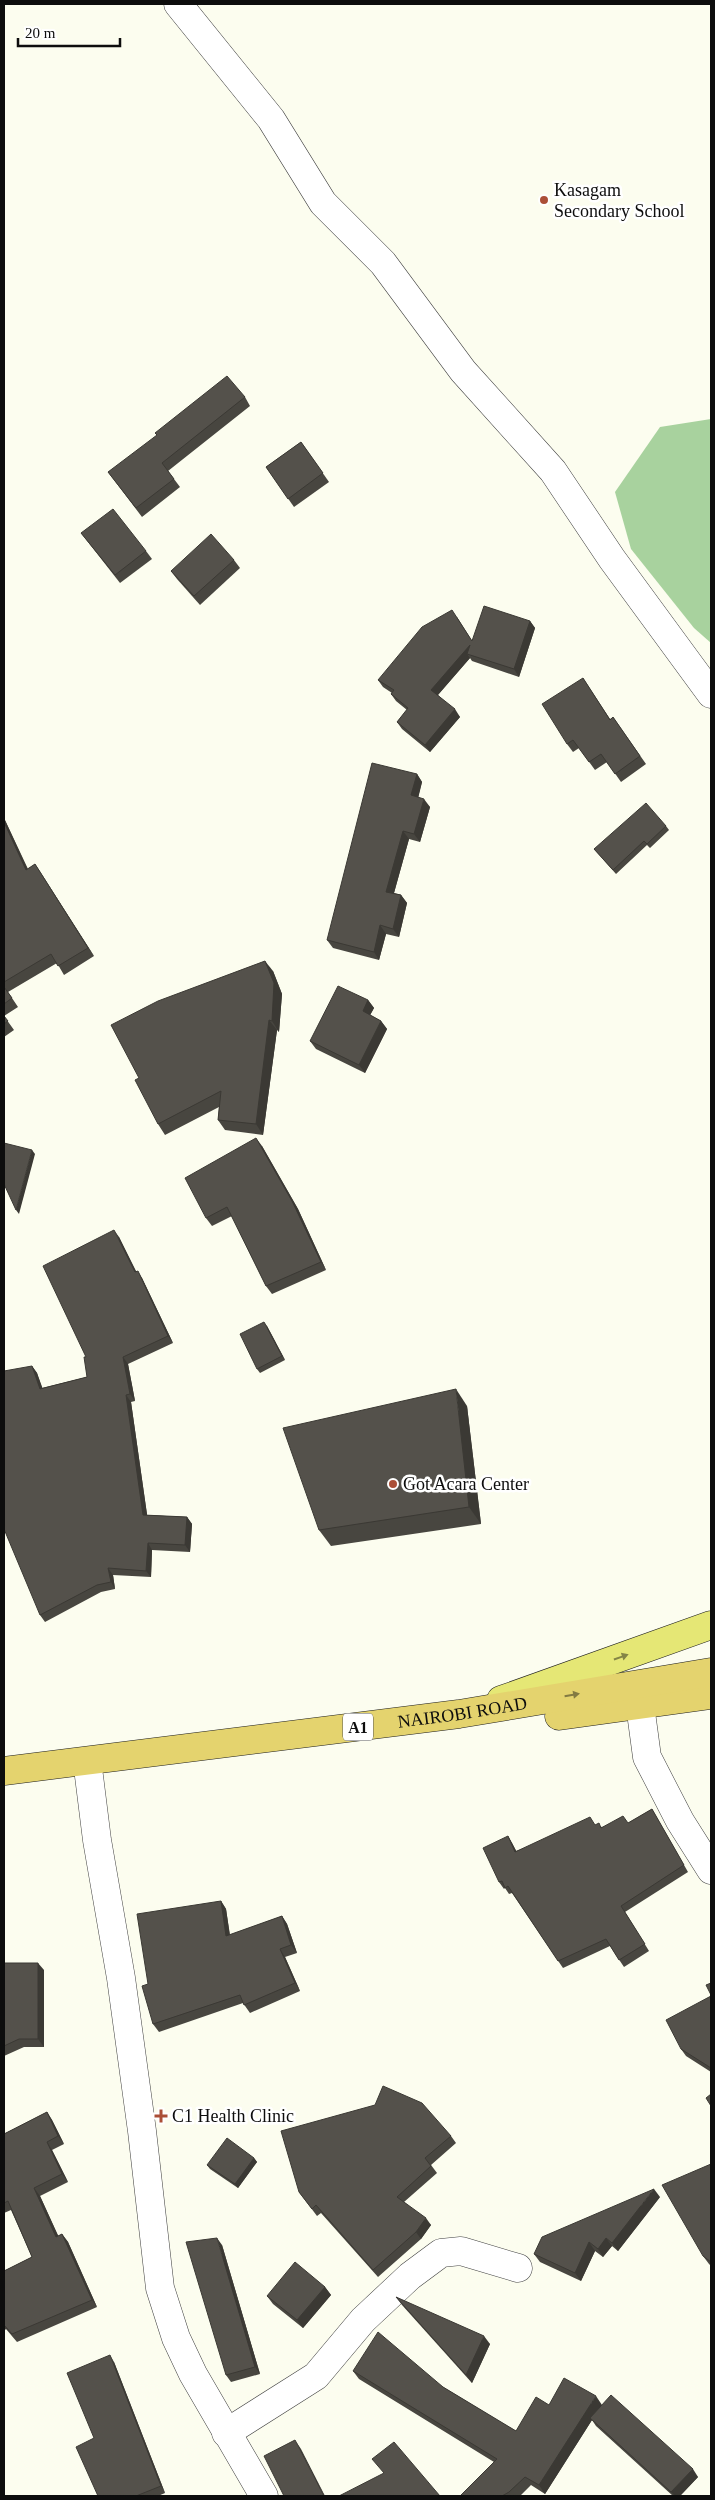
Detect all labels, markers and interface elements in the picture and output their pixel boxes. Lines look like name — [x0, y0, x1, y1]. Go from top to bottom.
scale bar — [18, 15, 120, 47]
text: 20 m — [25, 25, 56, 41]
place label: Kasagam Secondary School — [554, 180, 684, 221]
marker: Kasagam Secondary School — [538, 194, 550, 206]
place label: Got Acara Center — [403, 1474, 529, 1494]
marker: Got Acara Center — [387, 1478, 399, 1490]
one-way arrow — [613, 1653, 628, 1660]
one-way arrow — [565, 1691, 581, 1699]
street label: NAIROBI ROAD — [396, 1693, 528, 1732]
road number: A1 — [343, 1714, 373, 1740]
place label: C1 Health Clinic — [172, 2106, 294, 2126]
marker: C1 Health Clinic — [154, 2109, 168, 2123]

